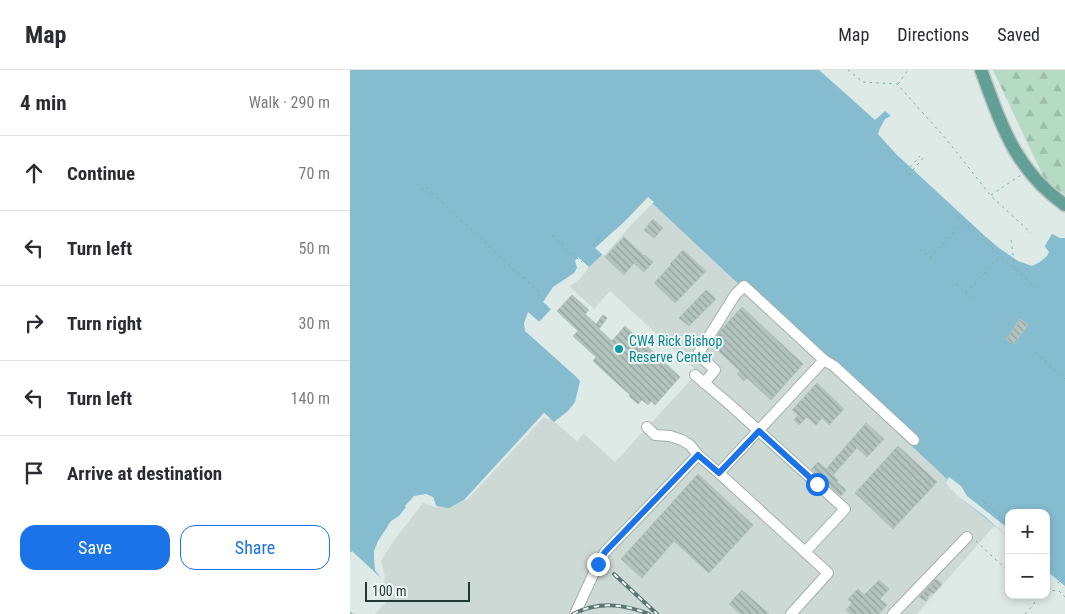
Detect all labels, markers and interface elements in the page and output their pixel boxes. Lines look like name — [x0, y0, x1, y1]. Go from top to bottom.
text: Map — [25, 21, 66, 49]
text: Map — [838, 24, 869, 45]
text: Directions — [897, 24, 969, 45]
text: Saved — [997, 24, 1040, 45]
text: 4 min — [20, 91, 67, 115]
text: Walk · 290 m — [249, 93, 330, 112]
icon: ahead — [20, 159, 48, 187]
text: Continue — [67, 162, 135, 185]
text: 70 m — [298, 164, 330, 183]
icon: left — [20, 234, 48, 262]
text: Turn left — [67, 237, 132, 260]
text: 50 m — [298, 239, 330, 258]
icon: right — [20, 309, 48, 337]
text: Turn right — [67, 312, 142, 335]
text: 30 m — [298, 314, 330, 333]
place label: CW4 Rick Bishop Reserve Center — [629, 333, 722, 365]
marker: CW4 Rick Bishop Reserve Center — [613, 343, 625, 355]
icon: left — [20, 384, 48, 412]
text: Turn left — [67, 387, 132, 410]
text: 140 m — [291, 389, 330, 408]
icon: arrive — [20, 459, 48, 487]
text: Arrive at destination — [67, 462, 222, 485]
route start — [806, 473, 829, 496]
map controls — [1005, 509, 1050, 599]
button: + — [1005, 509, 1050, 554]
button: Save — [20, 525, 170, 570]
button: Share — [180, 525, 330, 570]
route end — [587, 553, 610, 576]
button: − — [1005, 554, 1050, 599]
scale bar — [365, 579, 470, 602]
text: 100 m — [372, 583, 407, 599]

